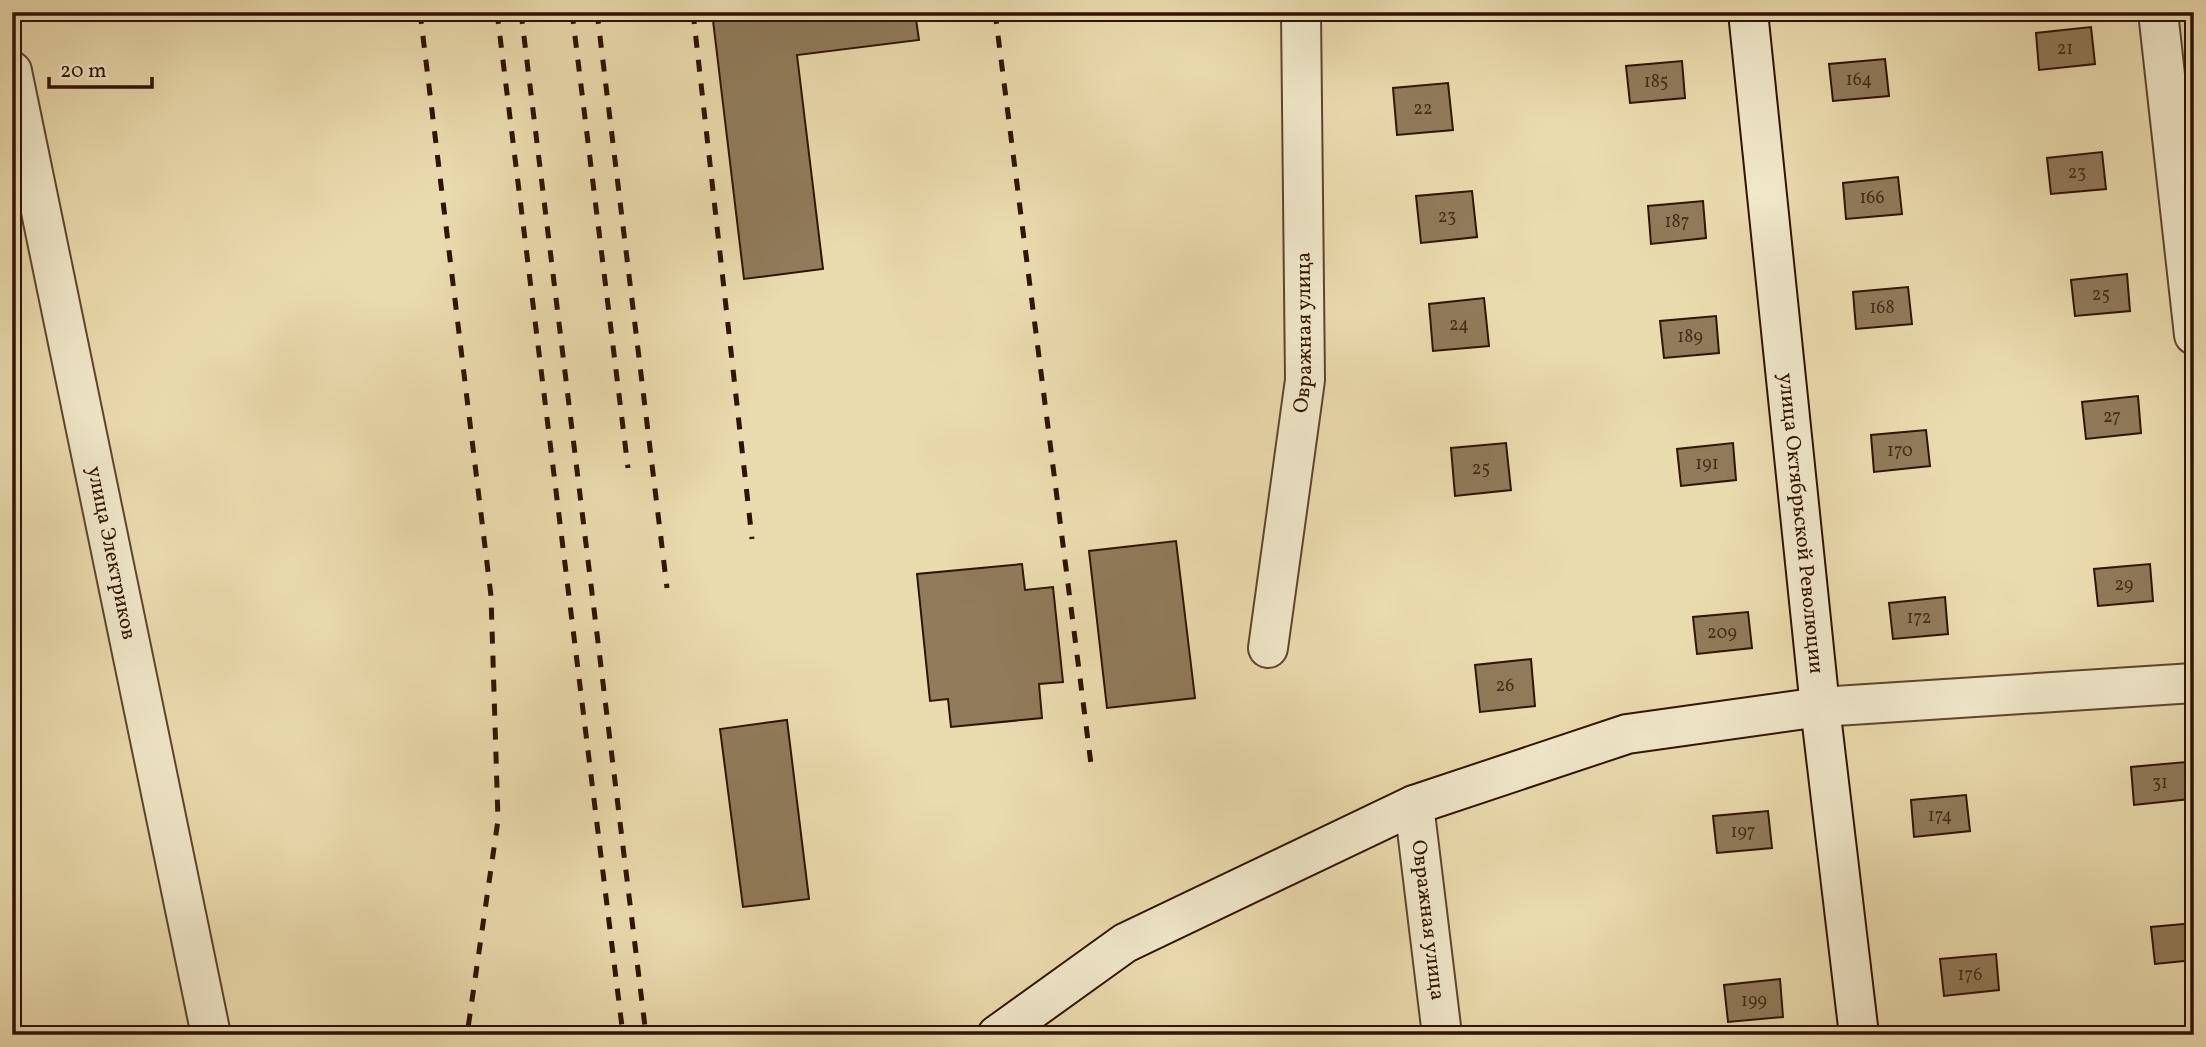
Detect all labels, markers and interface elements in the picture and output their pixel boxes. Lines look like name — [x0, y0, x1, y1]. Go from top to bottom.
house number: 21 — [2057, 37, 2073, 62]
scale bar — [49, 46, 152, 90]
text: 20 m — [60, 57, 106, 86]
house number: 164 — [1846, 68, 1872, 93]
house number: 185 — [1644, 70, 1668, 95]
house number: 22 — [1413, 97, 1433, 122]
house number: 23 — [2068, 161, 2086, 186]
house number: 166 — [1859, 186, 1885, 211]
house number: 23 — [1438, 205, 1456, 230]
house number: 187 — [1665, 210, 1689, 235]
street label: Овражная улица — [1286, 252, 1320, 415]
house number: 25 — [2092, 283, 2110, 308]
house number: 168 — [1869, 296, 1895, 321]
house number: 24 — [1449, 313, 1469, 338]
house number: 189 — [1677, 325, 1703, 350]
street label: улица Октябрьской Революции — [1771, 372, 1831, 675]
house number: 27 — [2103, 405, 2121, 430]
house number: 170 — [1887, 439, 1913, 464]
house number: 191 — [1695, 452, 1719, 477]
house number: 25 — [1472, 457, 1490, 482]
street label: улица Электриков — [79, 464, 143, 642]
house number: 29 — [2115, 573, 2133, 598]
house number: 172 — [1906, 606, 1932, 631]
house number: 209 — [1707, 621, 1737, 646]
house number: 26 — [1496, 674, 1514, 699]
house number: 31 — [2152, 771, 2168, 796]
house number: 174 — [1928, 804, 1952, 829]
house number: 197 — [1730, 820, 1756, 845]
street label: Овражная улица — [1404, 838, 1452, 1002]
house number: 176 — [1958, 963, 1982, 988]
house number: 199 — [1741, 989, 1767, 1014]

